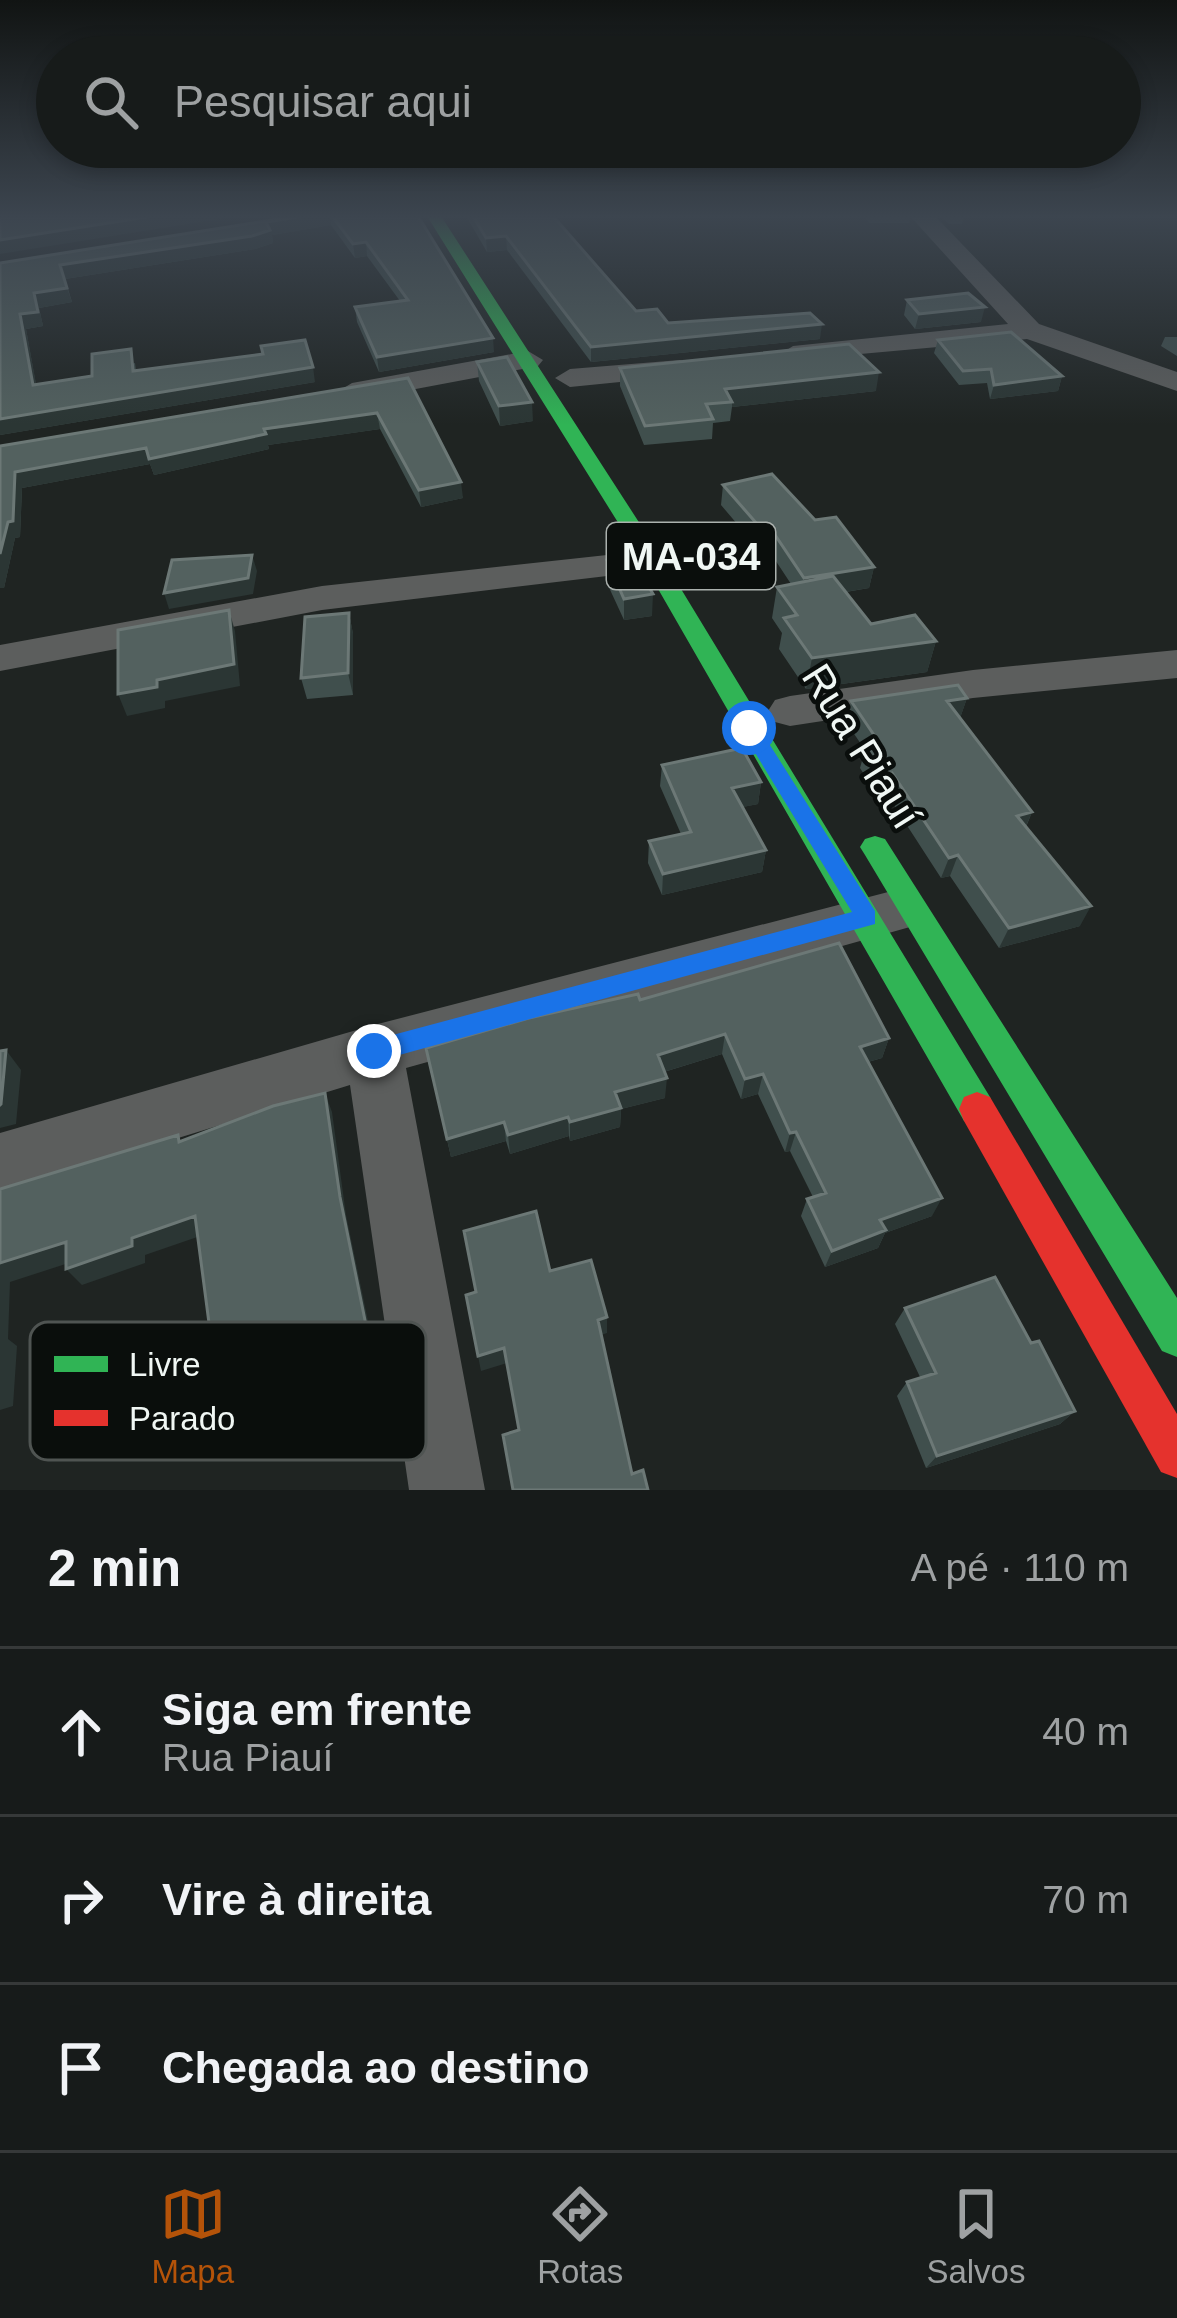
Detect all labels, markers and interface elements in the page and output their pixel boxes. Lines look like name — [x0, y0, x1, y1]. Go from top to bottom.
search box — [36, 36, 1141, 168]
icon: search — [78, 69, 144, 135]
text: Pesquisar aqui — [174, 76, 472, 127]
road number: MA-034 — [607, 523, 775, 589]
street label: Rua Piauí — [793, 656, 931, 837]
route start — [722, 701, 776, 755]
route end — [347, 1024, 401, 1078]
legend — [30, 1322, 426, 1460]
text: Livre — [129, 1346, 201, 1383]
text: Parado — [129, 1400, 235, 1437]
text: 2 min — [48, 1540, 181, 1597]
text: A pé · 110 m — [911, 1546, 1129, 1589]
text: Siga em frente — [162, 1684, 472, 1735]
icon: ahead — [48, 1699, 114, 1765]
text: 40 m — [1042, 1710, 1129, 1753]
text: Rua Piauí — [162, 1736, 333, 1779]
icon: right — [48, 1867, 114, 1933]
text: Vire à direita — [162, 1874, 431, 1925]
text: 70 m — [1042, 1878, 1129, 1921]
icon: arrive — [48, 2035, 114, 2101]
text: Chegada ao destino — [162, 2042, 590, 2093]
tab: Mapa — [152, 2181, 234, 2291]
tab: Rotas — [537, 2181, 623, 2291]
tab: Salvos — [926, 2181, 1025, 2291]

